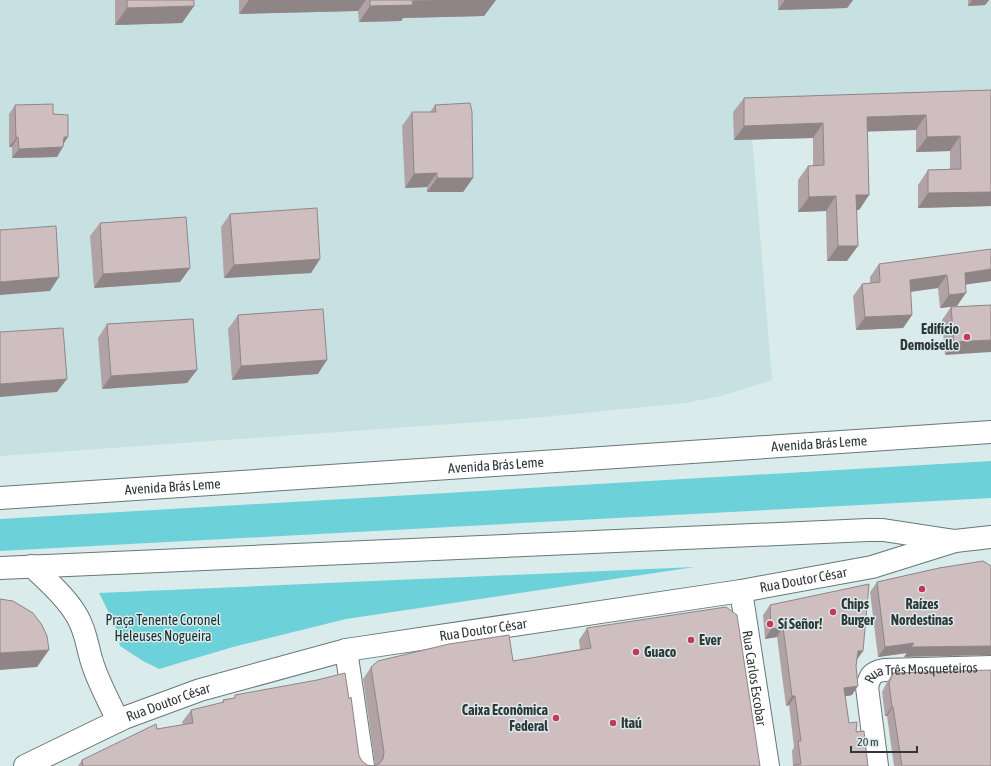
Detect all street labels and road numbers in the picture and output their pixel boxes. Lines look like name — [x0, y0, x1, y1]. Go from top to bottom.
street label: Avenida Brás Leme — [771, 432, 868, 455]
street label: Avenida Brás Leme — [447, 454, 544, 476]
street label: Avenida Brás Leme — [124, 475, 221, 498]
street label: Rua Doutor César — [758, 564, 849, 595]
street label: Rua Doutor César — [438, 615, 529, 644]
street label: Rua Carlos Escobar — [739, 629, 770, 728]
street label: Rua Três Mosqueteiros — [861, 659, 978, 685]
street label: Rua Doutor César — [124, 679, 213, 725]

